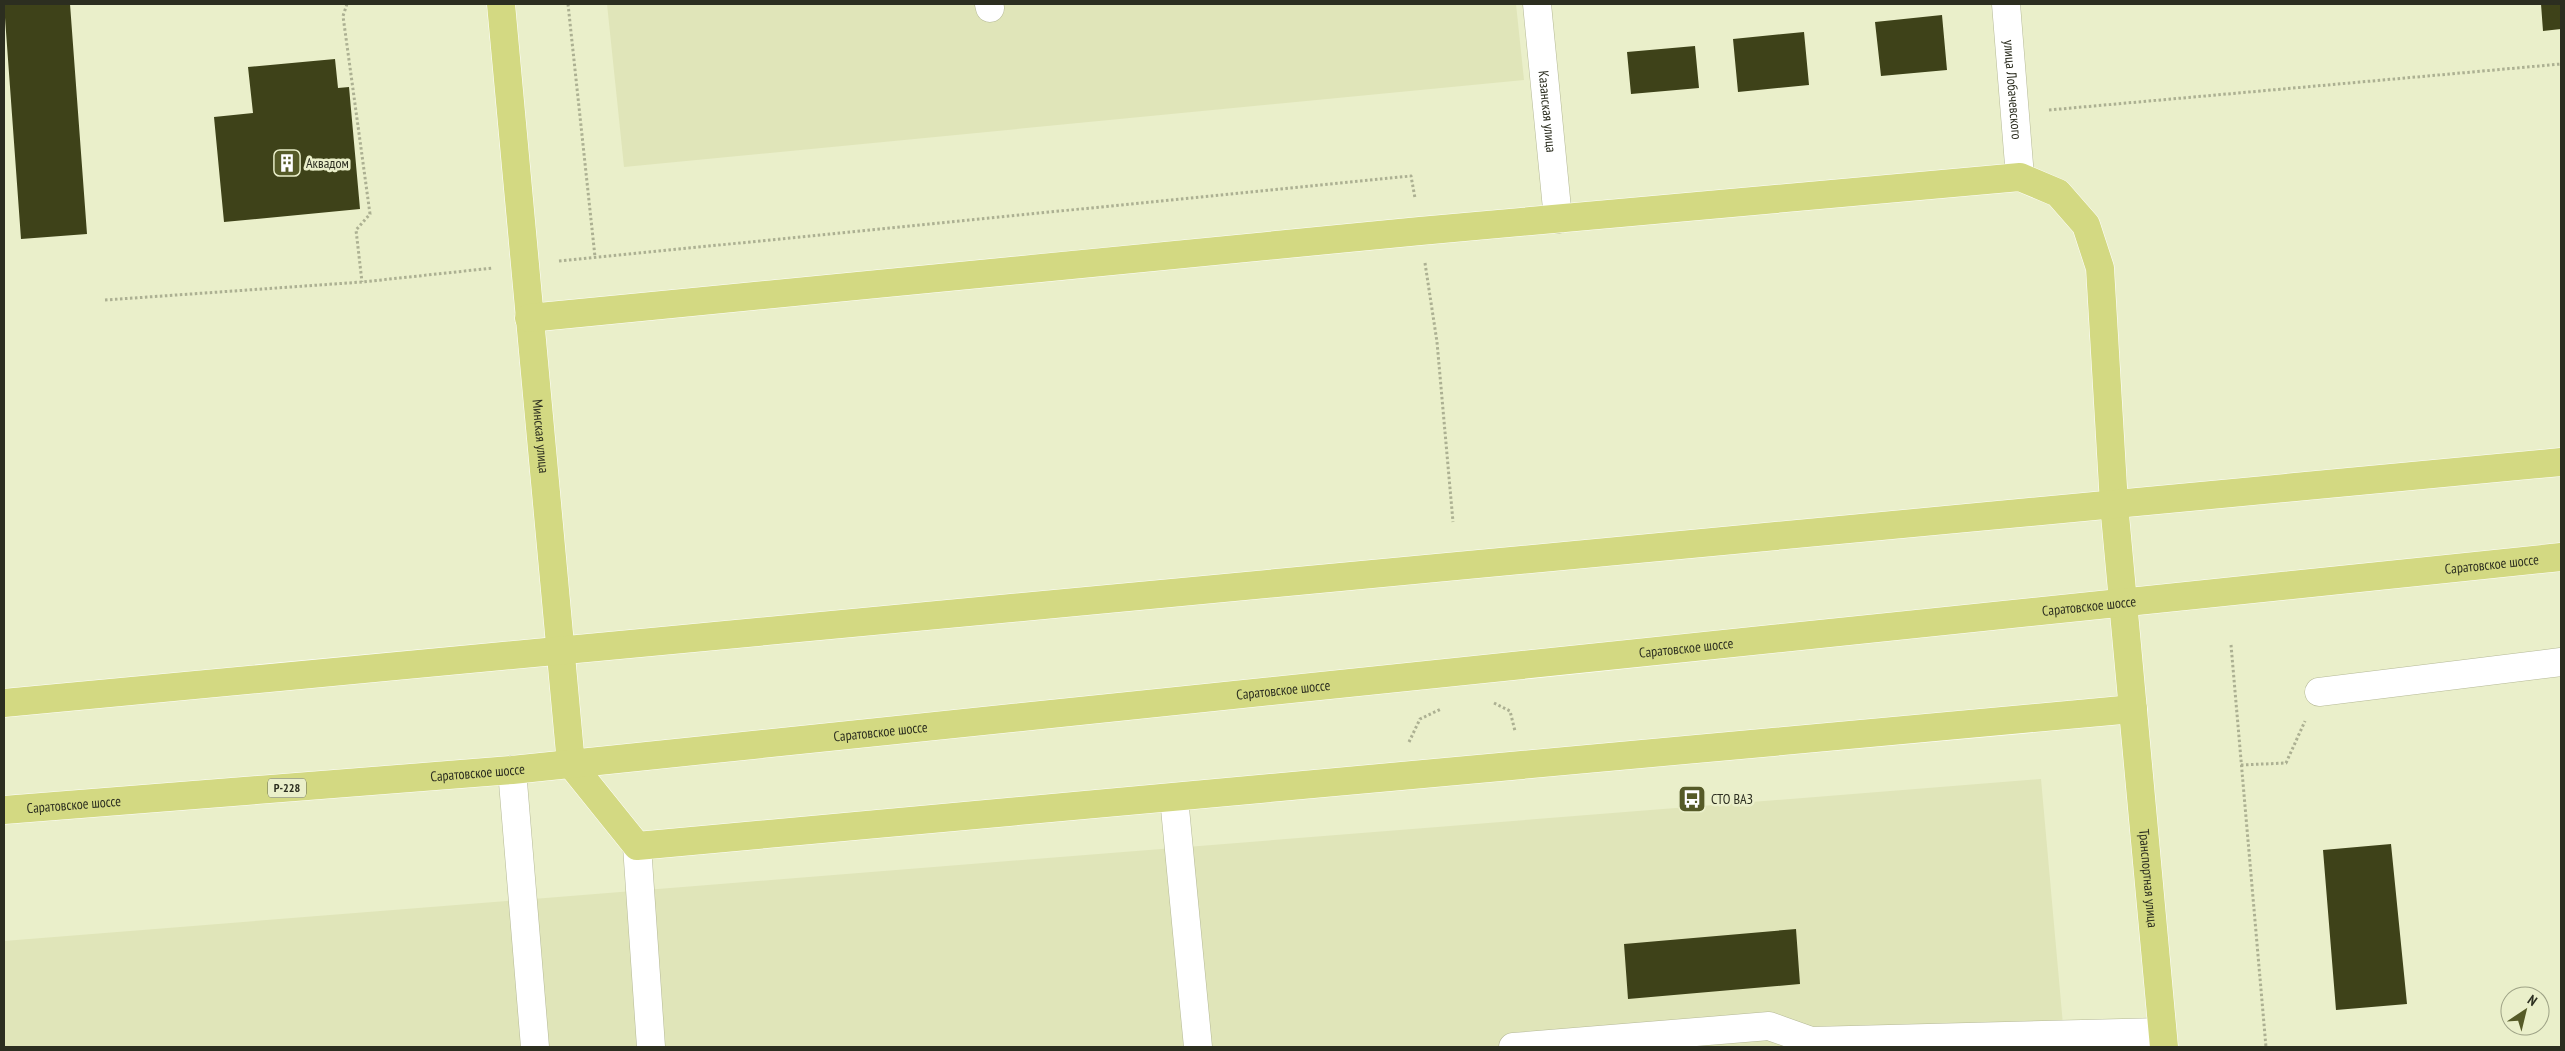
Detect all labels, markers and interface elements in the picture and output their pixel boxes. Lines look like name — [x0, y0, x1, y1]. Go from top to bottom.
street label: улица Лобачевского — [2000, 39, 2026, 140]
street label: Казанская улица — [1535, 70, 1560, 153]
building icon: Аквадом — [272, 148, 302, 178]
place label: Аквадом — [306, 154, 349, 172]
street label: Минская улица — [528, 398, 553, 474]
street label: Саратовское шоссе — [2444, 550, 2540, 578]
street label: Саратовское шоссе — [2041, 592, 2137, 620]
street label: Саратовское шоссе — [1638, 634, 1734, 662]
street label: Саратовское шоссе — [1235, 676, 1331, 704]
street label: Саратовское шоссе — [832, 718, 929, 746]
street label: Саратовское шоссе — [430, 760, 526, 785]
road number: Р-228 — [268, 778, 306, 798]
bus stop icon: СТО ВАЗ — [1677, 784, 1707, 814]
place label: СТО ВАЗ — [1711, 790, 1753, 808]
street label: Саратовское шоссе — [26, 792, 122, 817]
street label: Транспортная улица — [2135, 828, 2162, 929]
north arrow — [2500, 986, 2550, 1036]
text: N — [2524, 991, 2541, 1010]

